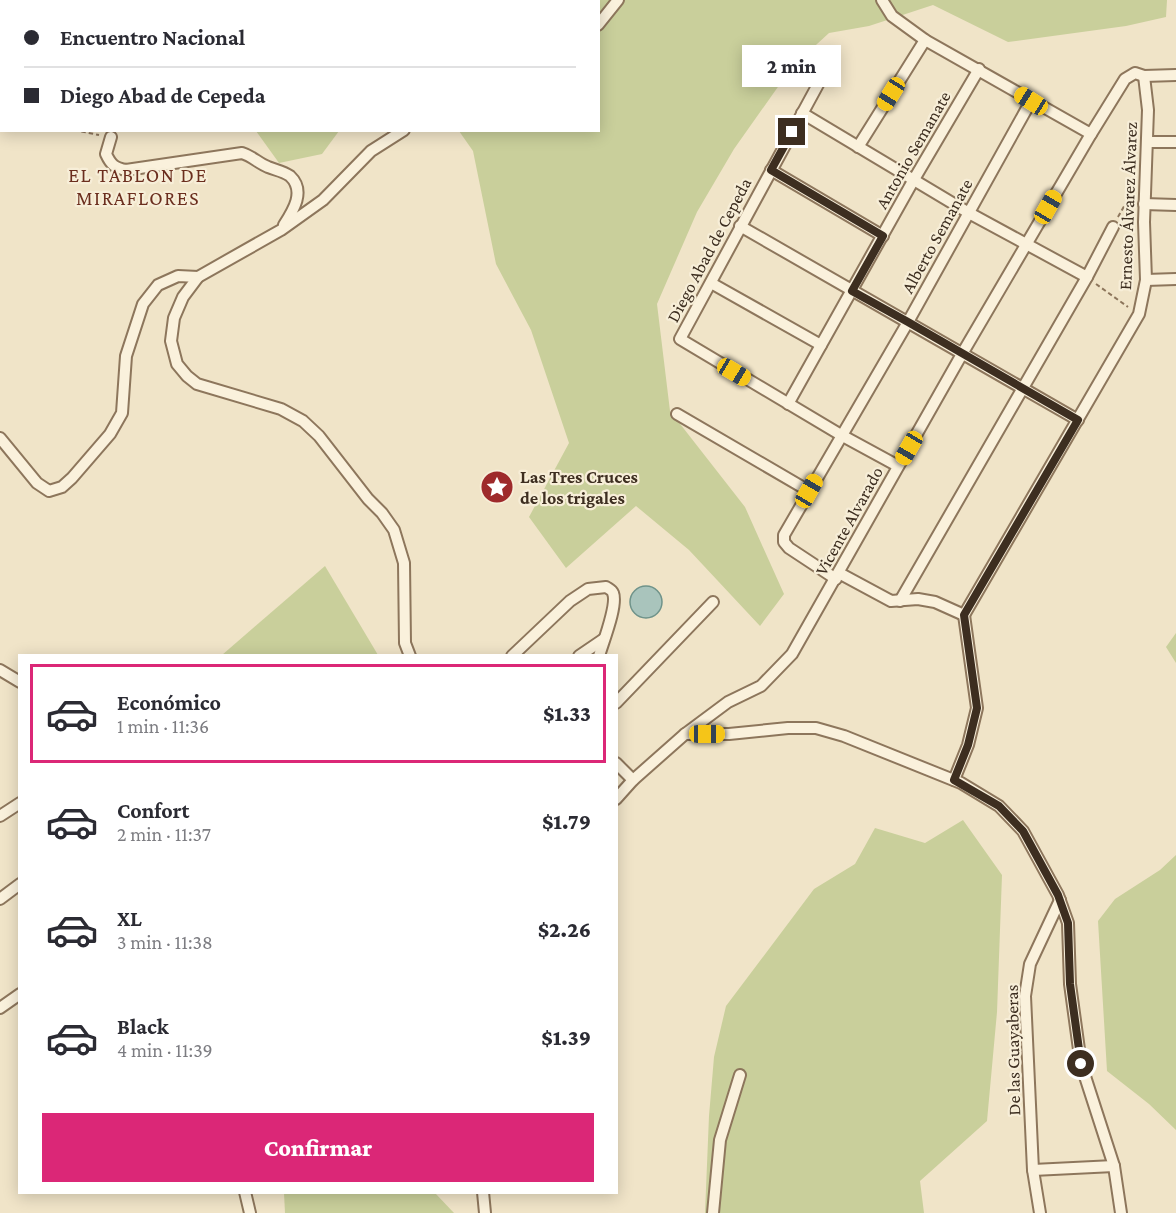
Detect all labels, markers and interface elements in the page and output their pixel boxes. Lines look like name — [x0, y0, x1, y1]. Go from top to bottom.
text: Encuentro Nacional — [60, 25, 245, 50]
callout: 2 min — [742, 45, 842, 87]
text: 2 min — [767, 55, 816, 77]
car — [874, 74, 908, 114]
text: Diego Abad de Cepeda — [60, 83, 265, 108]
car — [1011, 84, 1051, 118]
street label: Antonio Semanate — [871, 88, 955, 212]
route end — [778, 118, 805, 145]
street label: Ernesto Álvarez Álvarez — [1115, 121, 1141, 290]
district label: EL TABLON DE MIRAFLORES — [68, 164, 208, 209]
street label: Diego Abad de Cepeda — [663, 174, 755, 326]
street label: Alberto Semanate — [897, 175, 977, 297]
car — [1031, 187, 1065, 227]
car — [714, 355, 754, 389]
car — [892, 428, 926, 468]
street label: Vicente Alvarado — [811, 463, 887, 579]
place label: Las Tres Cruces de los trigales — [520, 467, 638, 508]
place icon: Las Tres Cruces de los trigales — [479, 469, 515, 505]
car — [792, 471, 826, 511]
icon: car — [45, 687, 99, 741]
text: Económico — [117, 690, 221, 715]
text: $1.33 — [543, 701, 591, 726]
text: 1 min · 11:36 — [117, 715, 209, 737]
car — [689, 725, 725, 743]
icon: car — [45, 795, 99, 849]
text: Confort — [117, 798, 190, 823]
text: $1.79 — [542, 809, 591, 834]
text: 2 min · 11:37 — [117, 823, 211, 845]
icon: car — [45, 903, 99, 957]
text: XL — [117, 906, 142, 931]
text: $2.26 — [538, 917, 591, 942]
text: 3 min · 11:38 — [117, 931, 213, 953]
street label: De las Guayaberas — [1002, 984, 1024, 1116]
icon: car — [45, 1011, 99, 1065]
text: Black — [117, 1014, 169, 1039]
text: $1.39 — [541, 1025, 591, 1050]
text: 4 min · 11:39 — [117, 1039, 213, 1061]
route start — [1067, 1050, 1094, 1077]
button: Confirmar — [42, 1113, 594, 1182]

